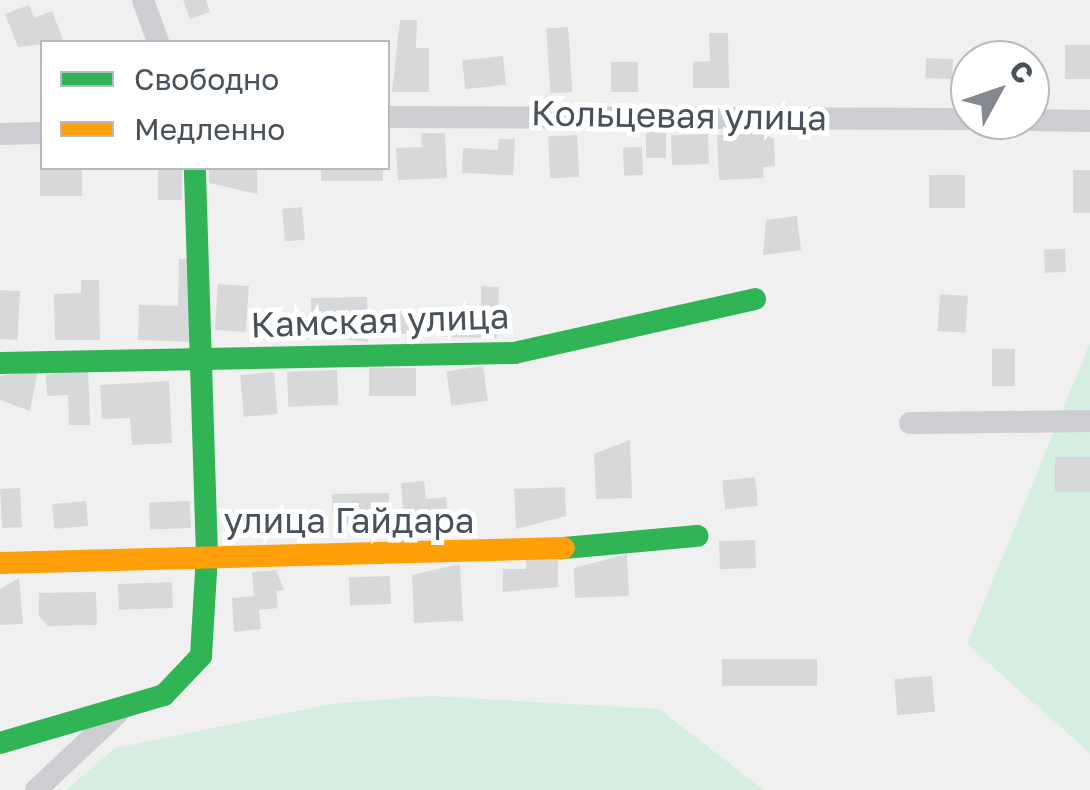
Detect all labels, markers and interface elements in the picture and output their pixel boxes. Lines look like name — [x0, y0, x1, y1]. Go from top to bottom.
legend — [40, 40, 390, 170]
north arrow — [950, 40, 1050, 140]
text: С — [1003, 53, 1041, 90]
text: Свободно — [134, 61, 279, 97]
street label: Кольцевая улица — [531, 91, 827, 139]
text: Медленно — [134, 111, 285, 147]
street label: Камская улица — [250, 294, 510, 346]
street label: улица Гайдара — [223, 499, 475, 541]

